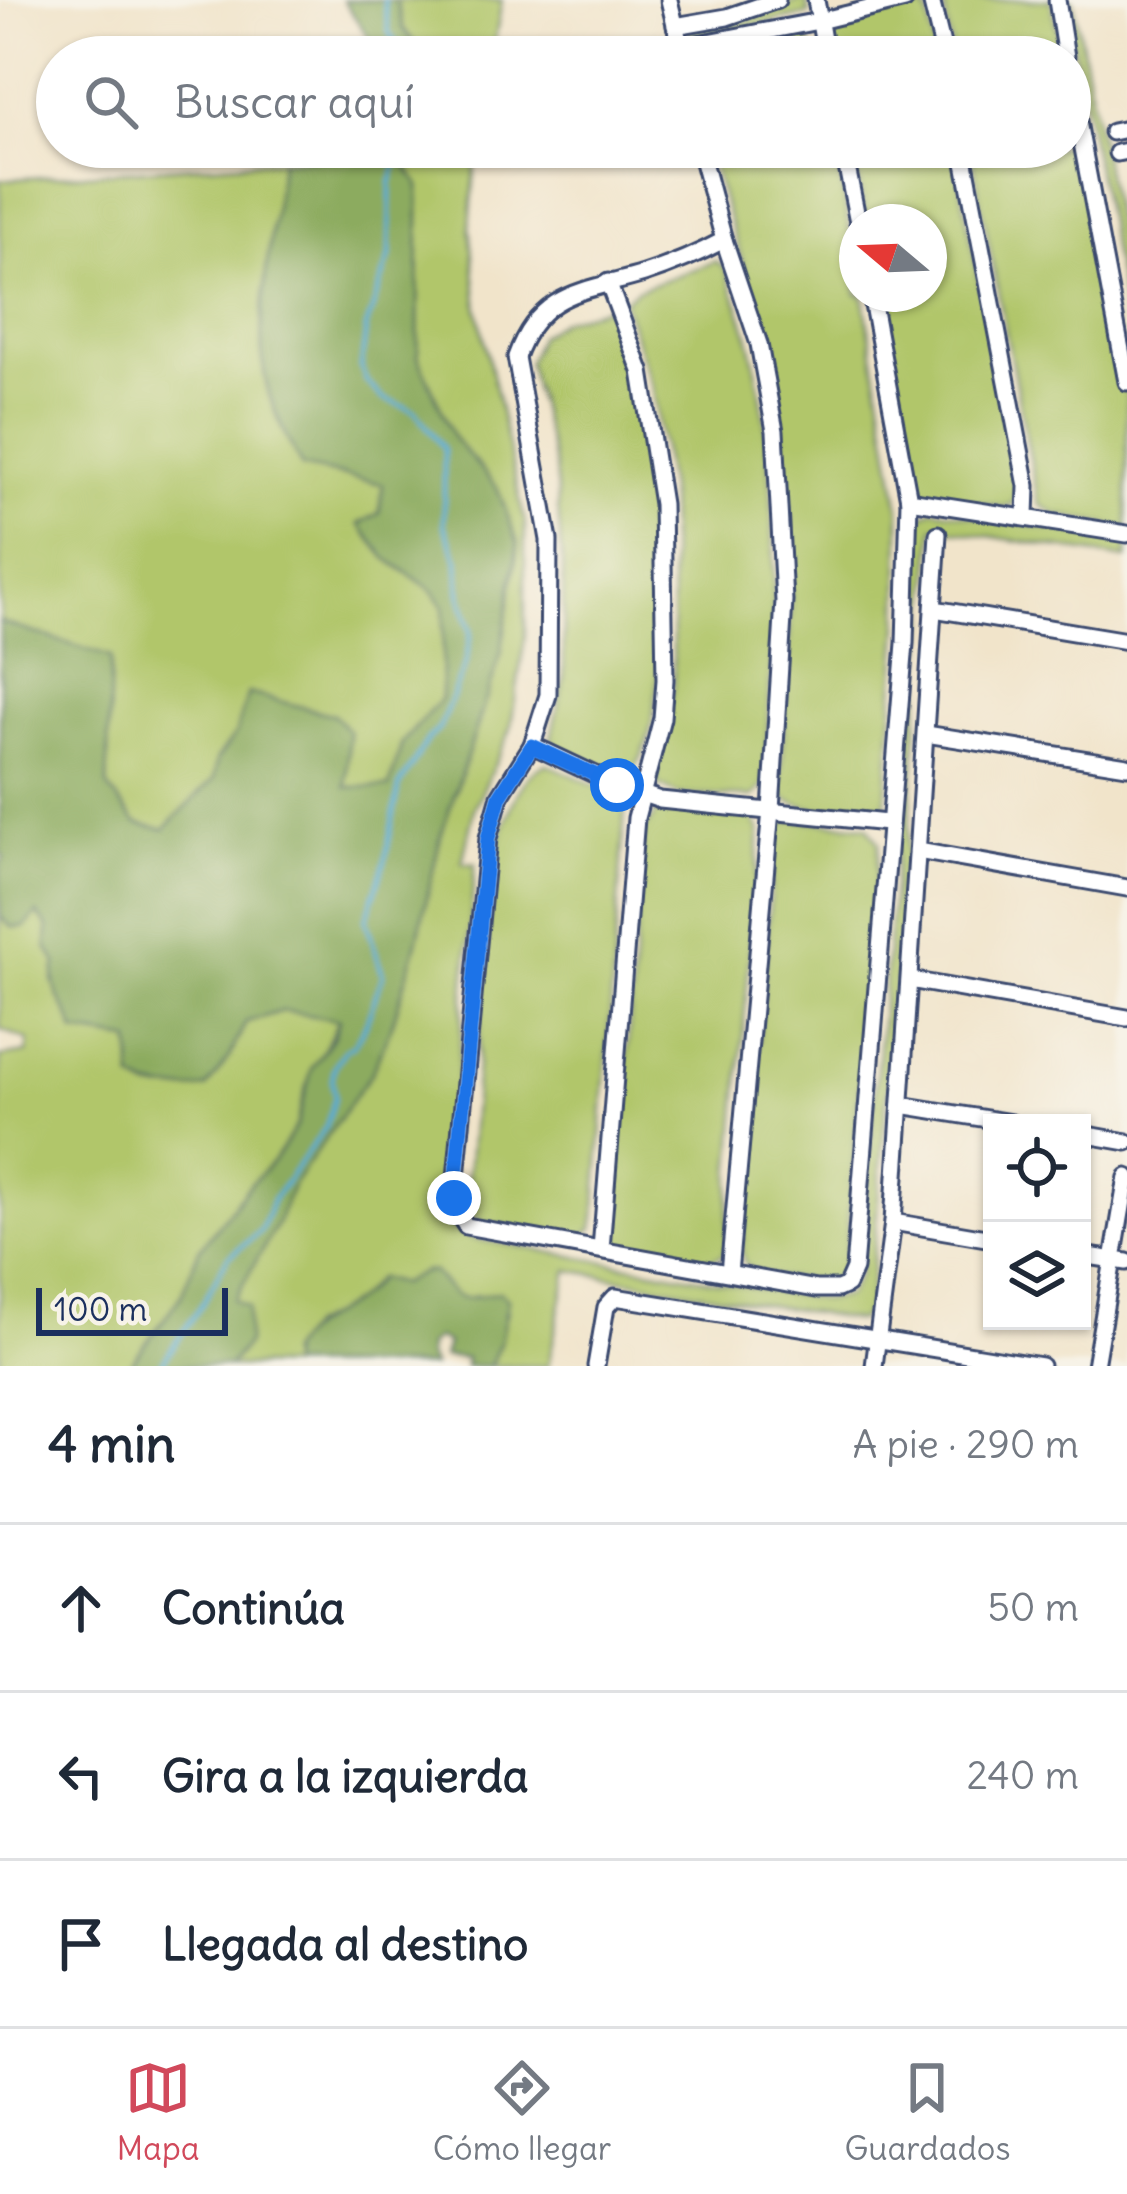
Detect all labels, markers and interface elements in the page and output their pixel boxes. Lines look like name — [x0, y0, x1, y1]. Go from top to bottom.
search box — [36, 36, 1091, 168]
icon: search — [78, 69, 144, 135]
text: Buscar aquí — [174, 74, 414, 130]
north arrow — [839, 204, 947, 312]
route start — [590, 758, 644, 812]
map controls — [983, 1114, 1091, 1330]
button: locate — [983, 1114, 1091, 1222]
route end — [427, 1171, 481, 1225]
button: layers — [983, 1222, 1091, 1330]
scale bar — [36, 1282, 228, 1335]
text: 100 m — [54, 1288, 147, 1330]
text: 4 min — [48, 1412, 175, 1476]
text: A pie · 290 m — [853, 1420, 1079, 1469]
icon: ahead — [48, 1575, 114, 1641]
text: Continúa — [162, 1580, 345, 1636]
text: 50 m — [987, 1583, 1079, 1632]
icon: left — [48, 1743, 114, 1809]
text: Gira a la izquierda — [162, 1748, 529, 1804]
text: 240 m — [967, 1751, 1079, 1800]
icon: arrive — [48, 1911, 114, 1977]
text: Llegada al destino — [162, 1916, 528, 1972]
tab: Mapa — [117, 2055, 200, 2169]
tab: Cómo llegar — [433, 2055, 611, 2169]
tab: Guardados — [844, 2055, 1010, 2169]

